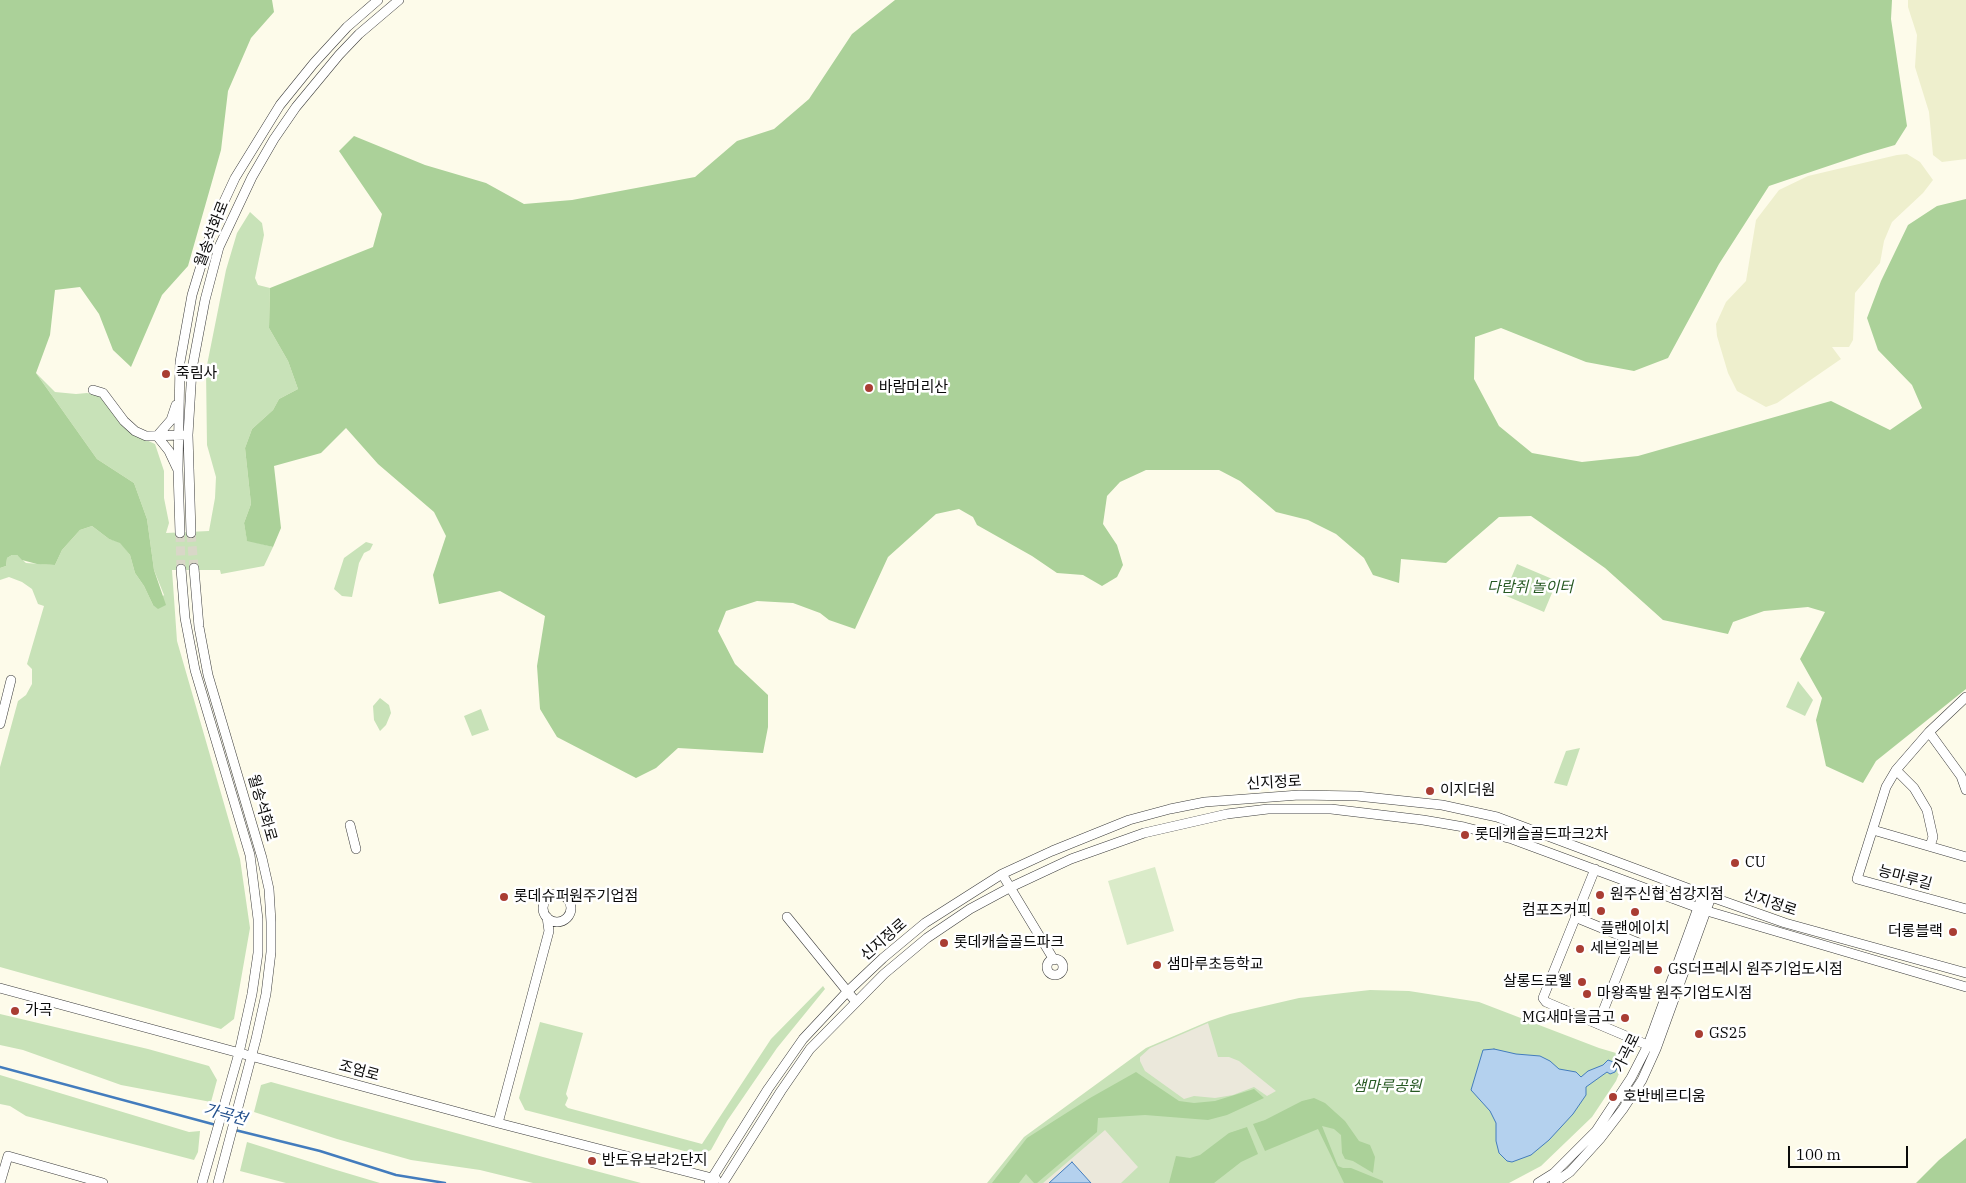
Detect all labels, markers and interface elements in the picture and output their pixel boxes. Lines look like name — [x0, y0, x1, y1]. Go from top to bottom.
street label: 월송석화로 — [191, 199, 233, 269]
place label: 죽림사 — [176, 365, 217, 383]
marker: 죽림사 — [160, 368, 172, 380]
place label: 바람머리산 — [879, 379, 948, 397]
marker: 바람머리산 — [863, 382, 875, 394]
park label: 다람쥐 놀이터 — [1487, 579, 1573, 597]
street label: 월송석화로 — [244, 772, 280, 844]
street label: 신지정로 — [1246, 773, 1302, 793]
place label: 이지더원 — [1440, 782, 1495, 800]
marker: 이지더원 — [1424, 785, 1436, 797]
place label: 롯데캐슬골드파크2차 — [1475, 826, 1608, 844]
marker: 롯데캐슬골드파크2차 — [1459, 829, 1471, 841]
place label: CU — [1745, 854, 1766, 872]
marker: CU — [1729, 857, 1741, 869]
street label: 능마루길 — [1876, 862, 1934, 894]
place label: 원주신협 섬강지점 — [1610, 886, 1724, 904]
street label: 신지정로 — [1741, 886, 1799, 920]
place label: 롯데슈퍼원주기업점 — [514, 888, 638, 906]
marker: 원주신협 섬강지점 — [1594, 889, 1606, 901]
marker: 롯데슈퍼원주기업점 — [498, 891, 510, 903]
place label: 컴포즈커피 — [1522, 902, 1591, 920]
marker: 컴포즈커피 — [1595, 905, 1607, 917]
marker: 플랜에이치 — [1629, 906, 1641, 918]
street label: 신지정로 — [857, 915, 911, 965]
place label: 플랜에이치 — [1601, 920, 1669, 938]
place label: 더롱블랙 — [1888, 923, 1943, 941]
marker: 더롱블랙 — [1947, 926, 1959, 938]
place label: 롯데캐슬골드파크 — [954, 934, 1064, 952]
marker: 롯데캐슬골드파크 — [938, 937, 950, 949]
place label: 세븐일레븐 — [1590, 940, 1659, 958]
marker: 세븐일레븐 — [1574, 943, 1586, 955]
place label: 샘마루초등학교 — [1167, 956, 1264, 974]
marker: 샘마루초등학교 — [1151, 959, 1163, 971]
place label: GS더프레시 원주기업도시점 — [1668, 961, 1843, 979]
marker: GS더프레시 원주기업도시점 — [1652, 964, 1664, 976]
place label: 살롱드로웰 — [1503, 973, 1572, 991]
marker: 살롱드로웰 — [1576, 976, 1588, 988]
place label: 마왕족발 원주기업도시점 — [1597, 985, 1752, 1003]
marker: 마왕족발 원주기업도시점 — [1581, 988, 1593, 1000]
place label: 가곡 — [25, 1002, 53, 1020]
marker: 가곡 — [9, 1005, 21, 1017]
place label: MG새마을금고 — [1522, 1009, 1615, 1027]
marker: MG새마을금고 — [1619, 1012, 1631, 1024]
place label: GS25 — [1709, 1025, 1747, 1043]
marker: GS25 — [1693, 1028, 1705, 1040]
street label: 가곡로 — [1610, 1030, 1644, 1076]
street label: 조엄로 — [337, 1057, 381, 1085]
park label: 샘마루공원 — [1353, 1078, 1421, 1096]
place label: 호반베르디움 — [1623, 1088, 1706, 1106]
marker: 호반베르디움 — [1607, 1091, 1619, 1103]
water label: 가곡천 — [201, 1100, 249, 1130]
scale bar — [1791, 1136, 1911, 1168]
text: 100 m — [1796, 1145, 1841, 1164]
place label: 반도유보라2단지 — [602, 1152, 708, 1170]
marker: 반도유보라2단지 — [586, 1155, 598, 1167]

